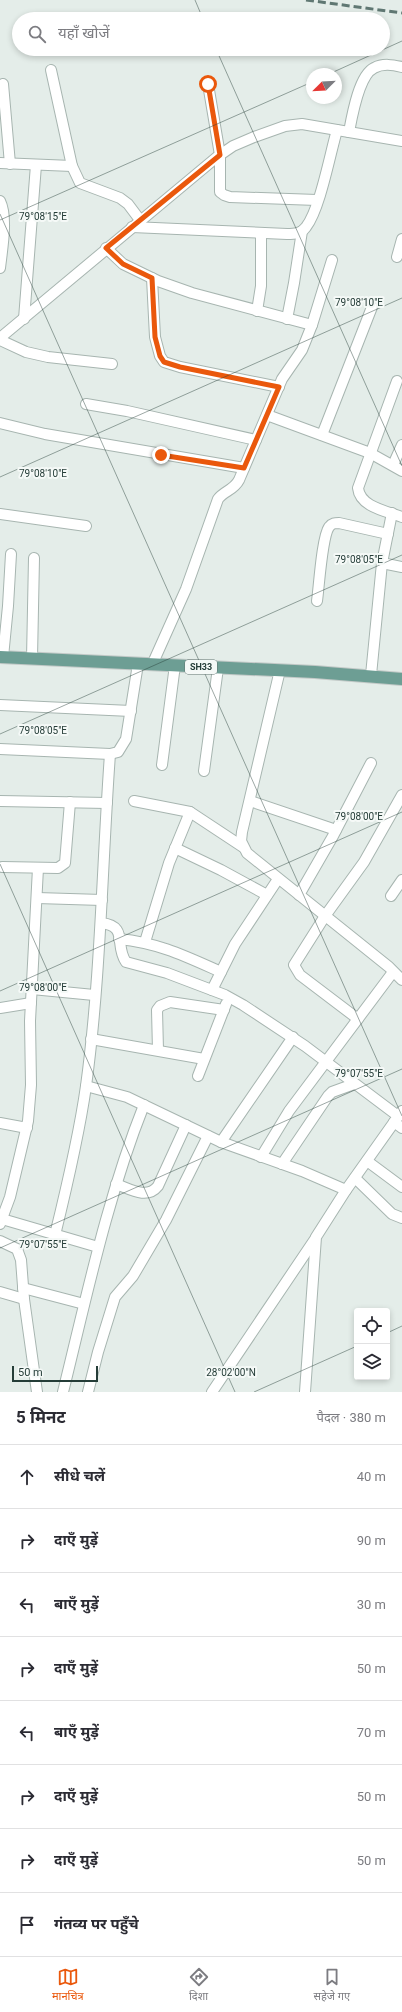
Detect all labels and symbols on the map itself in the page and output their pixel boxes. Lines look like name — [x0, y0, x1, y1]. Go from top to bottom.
north arrow — [306, 68, 342, 104]
route start — [199, 75, 217, 93]
text: 79°08'15"E — [19, 211, 67, 222]
text: 79°08'10"E — [335, 297, 383, 308]
route end — [152, 446, 170, 464]
text: 79°08'10"E — [19, 468, 67, 479]
text: 79°08'05"E — [335, 554, 383, 565]
road number: SH33 — [185, 660, 217, 674]
text: 79°08'05"E — [19, 725, 67, 736]
text: 79°08'00"E — [335, 811, 383, 822]
text: 79°08'00"E — [19, 982, 67, 993]
text: 79°07'55"E — [335, 1068, 383, 1079]
text: 79°07'55"E — [19, 1239, 67, 1250]
scale bar — [12, 1364, 98, 1383]
text: 28°02'00"N — [206, 1367, 256, 1378]

